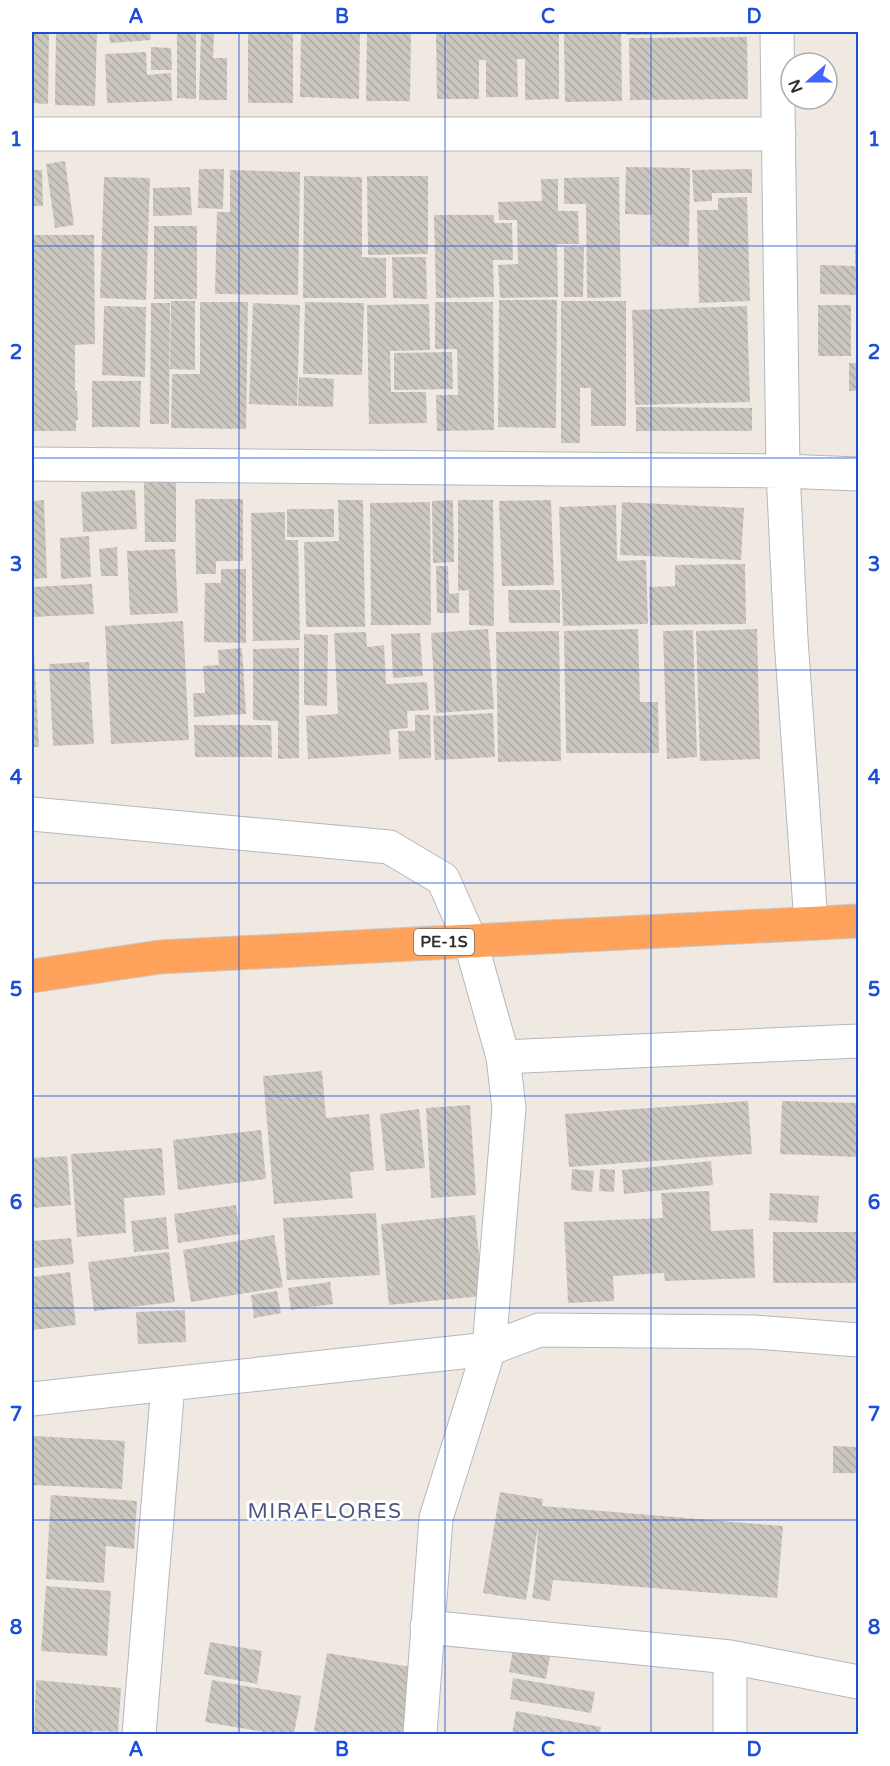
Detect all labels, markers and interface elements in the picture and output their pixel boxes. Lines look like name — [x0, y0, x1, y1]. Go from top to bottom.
text: A — [129, 5, 144, 29]
text: B — [335, 5, 349, 29]
text: C — [541, 5, 555, 29]
text: D — [746, 5, 762, 29]
north arrow — [779, 51, 839, 111]
text: N — [784, 76, 808, 96]
text: 1 — [10, 128, 22, 152]
text: 1 — [868, 128, 880, 152]
text: 2 — [10, 341, 22, 365]
text: 2 — [868, 341, 880, 365]
text: 3 — [10, 553, 22, 577]
text: 3 — [868, 553, 880, 577]
text: 4 — [10, 766, 23, 790]
text: 4 — [868, 766, 881, 790]
road number: PE-1S — [414, 929, 474, 955]
text: 5 — [10, 978, 22, 1002]
text: 5 — [868, 978, 880, 1002]
text: 6 — [10, 1191, 22, 1215]
text: 6 — [868, 1191, 880, 1215]
text: 7 — [10, 1403, 22, 1427]
text: 7 — [868, 1403, 880, 1427]
district label: MIRAFLORES — [247, 1499, 403, 1524]
text: 8 — [10, 1616, 22, 1640]
text: 8 — [868, 1616, 880, 1640]
text: A — [129, 1738, 144, 1762]
text: B — [335, 1738, 349, 1762]
text: C — [541, 1738, 555, 1762]
text: D — [746, 1738, 762, 1762]

